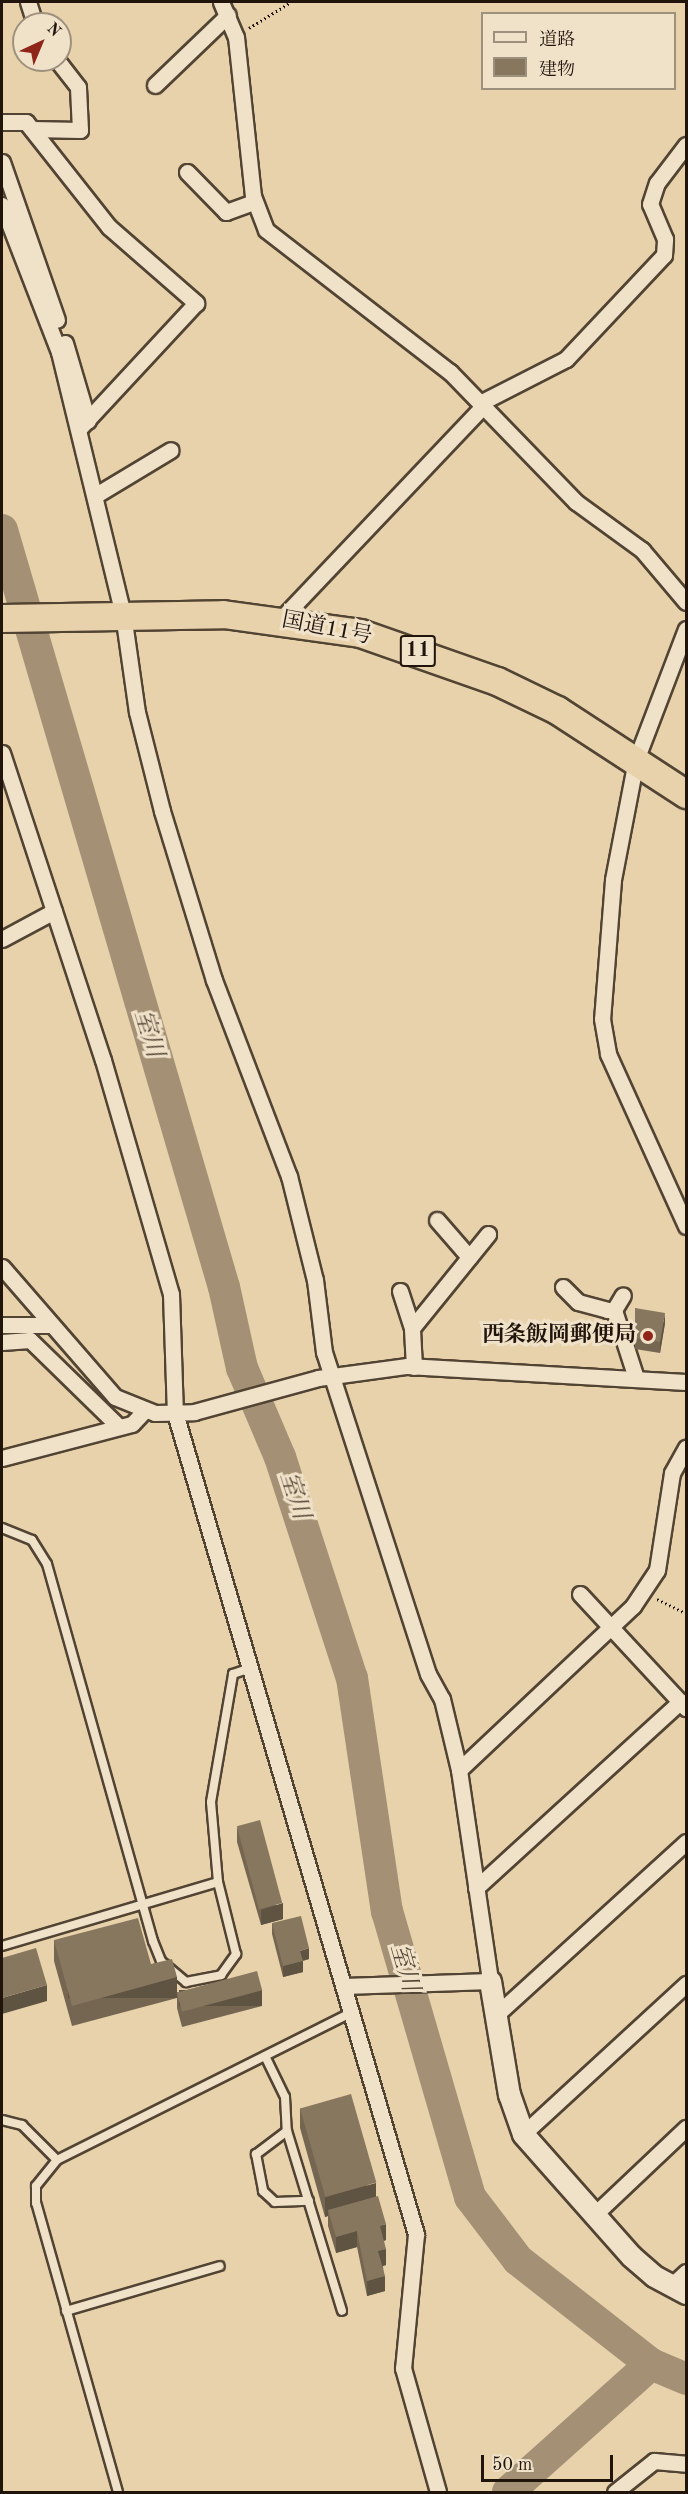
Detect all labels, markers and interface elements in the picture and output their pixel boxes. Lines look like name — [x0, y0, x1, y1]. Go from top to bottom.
north arrow — [12, 12, 72, 72]
legend — [481, 12, 676, 90]
text: N — [43, 20, 63, 40]
text: 道路 — [539, 31, 575, 49]
text: 建物 — [539, 61, 575, 79]
street label: 国道11号 — [280, 607, 374, 651]
road number: 11 — [398, 633, 438, 669]
water label: 室川 — [126, 1007, 168, 1061]
place label: 西条飯岡郵便局 — [482, 1323, 636, 1349]
marker: 西条飯岡郵便局 — [641, 1329, 655, 1343]
water label: 室川 — [272, 1469, 314, 1523]
water label: 室川 — [383, 1941, 423, 1995]
scale bar — [484, 2443, 616, 2481]
text: 50 m — [492, 2456, 532, 2474]

